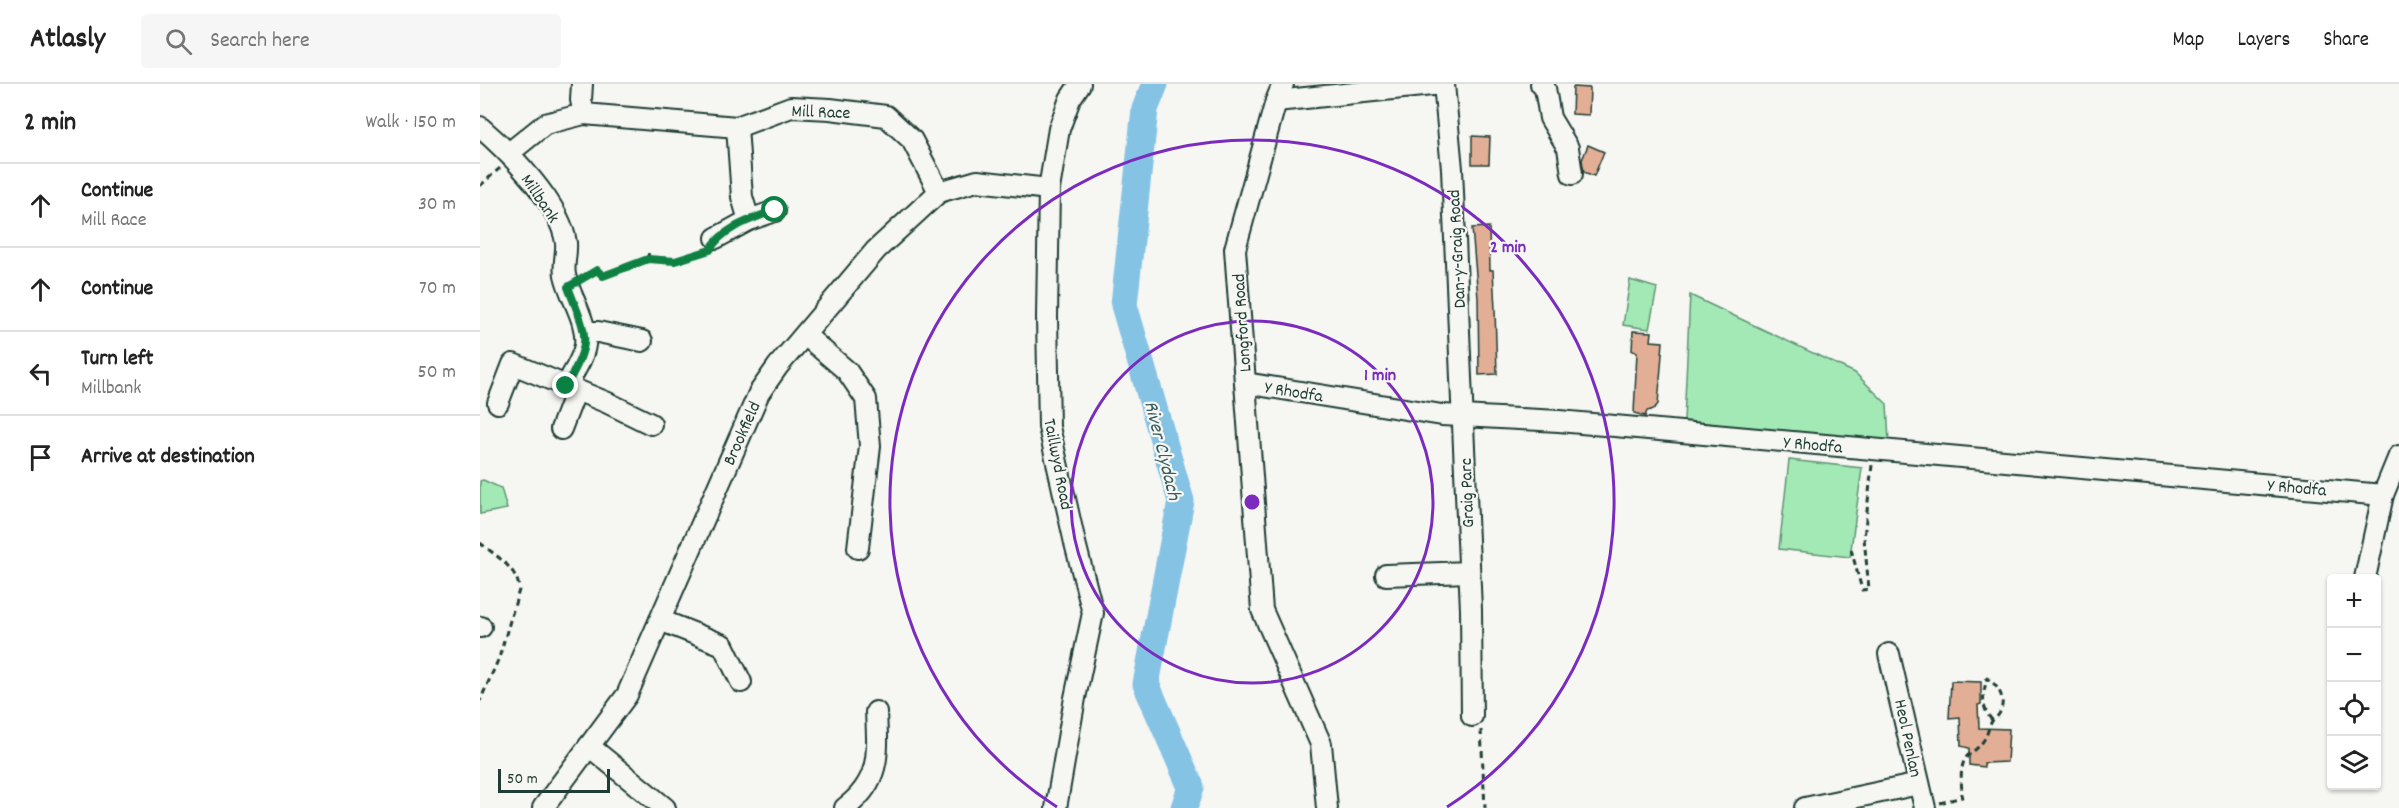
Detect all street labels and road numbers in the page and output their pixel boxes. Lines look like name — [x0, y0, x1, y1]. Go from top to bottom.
street label: Mill Race — [791, 100, 851, 127]
street label: Millbank — [513, 170, 564, 229]
street label: Dan-y-Graig Road — [1443, 189, 1474, 309]
street label: Longford Road — [1228, 273, 1259, 373]
street label: Y Rhodfa — [1263, 377, 1325, 411]
street label: Brookfield — [718, 398, 768, 470]
street label: Taillwyd Road — [1035, 417, 1078, 512]
street label: Y Rhodfa — [1782, 431, 1844, 462]
street label: Graig Parc — [1455, 457, 1482, 528]
street label: Y Rhodfa — [2266, 474, 2328, 505]
street label: Heol Penlan — [1886, 697, 1927, 780]

